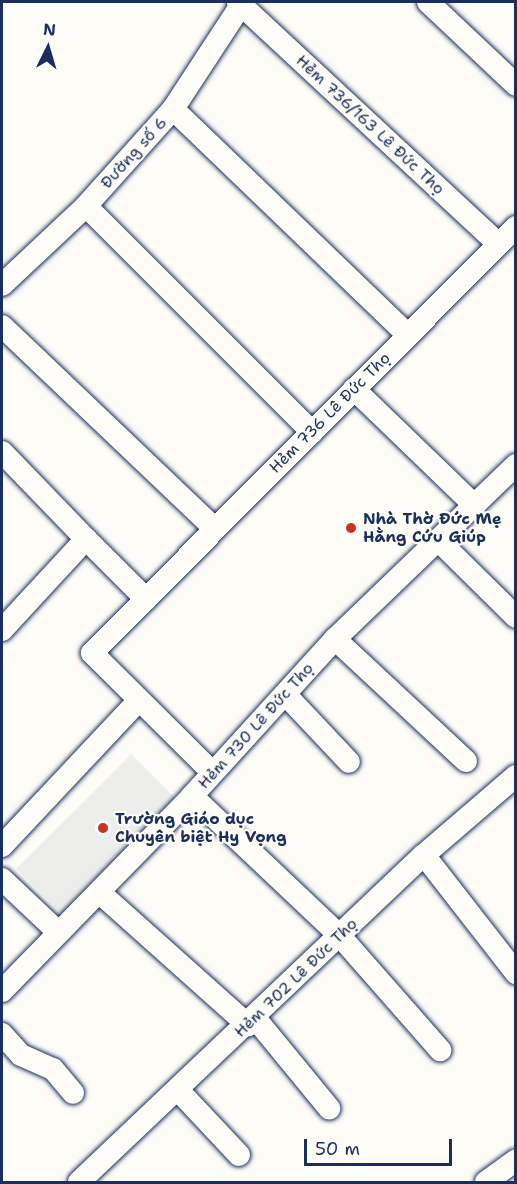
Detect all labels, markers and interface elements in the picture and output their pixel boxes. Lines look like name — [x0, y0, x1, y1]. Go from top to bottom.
north arrow — [18, 18, 78, 78]
text: N — [42, 19, 57, 41]
street label: Hẻm 736/163 Lê Đức Thọ — [292, 51, 448, 199]
street label: Đường số 6 — [97, 113, 171, 193]
street label: Hẻm 736 Lê Đức Thọ — [266, 349, 394, 477]
place label: Nhà Thờ Đức Mẹ Hằng Cứu Giúp — [363, 509, 502, 547]
marker: Nhà Thờ Đức Mẹ Hằng Cứu Giúp — [344, 521, 358, 535]
street label: Hẻm 730 Lê Đức Thọ — [194, 659, 318, 793]
place label: Trường Giáo dục Chuyên biệt Hy Vọng — [115, 809, 287, 847]
marker: Trường Giáo dục Chuyên biệt Hy Vọng — [96, 821, 110, 835]
street label: Hẻm 702 Lê Đức Thọ — [231, 914, 361, 1042]
scale bar — [307, 1127, 456, 1165]
text: 50 m — [315, 1137, 360, 1161]

